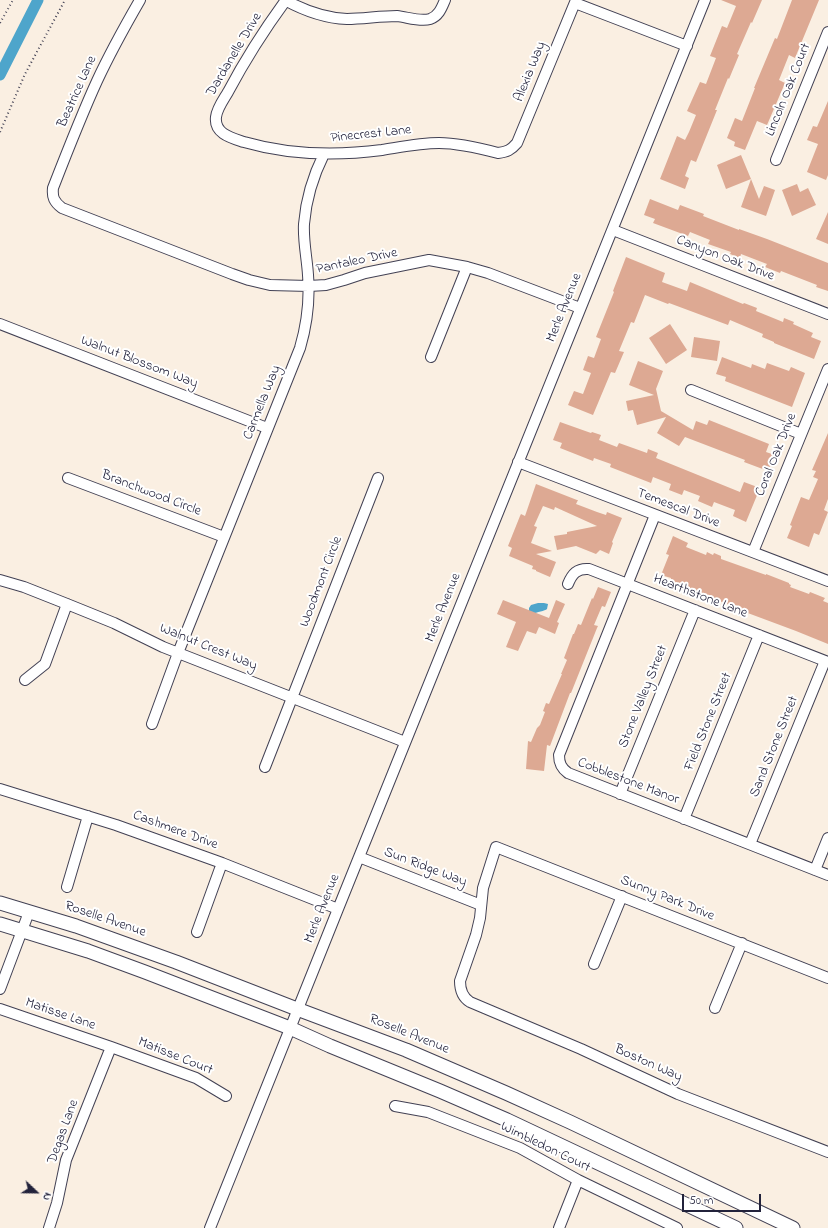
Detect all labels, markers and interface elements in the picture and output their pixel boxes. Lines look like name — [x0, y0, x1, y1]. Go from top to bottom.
street label: Dardanelle Drive — [203, 10, 267, 100]
street label: Alexia Way — [511, 40, 551, 104]
street label: Lincoln Oak Court — [763, 41, 815, 139]
street label: Beatrice Lane — [55, 54, 101, 130]
street label: Pinecrest Lane — [330, 122, 412, 148]
street label: Canyon Oak Drive — [674, 233, 776, 285]
street label: Pantaleo Drive — [315, 245, 399, 279]
street label: Merle Avenue — [544, 271, 586, 345]
street label: Walnut Blossom Way — [78, 333, 200, 393]
street label: Carmella Way — [240, 363, 286, 443]
street label: Coral Oak Drive — [753, 411, 801, 499]
street label: Branchwood Circle — [99, 467, 203, 521]
street label: Temescal Drive — [634, 485, 722, 533]
street label: Woodmont Circle — [297, 534, 347, 630]
street label: Merle Avenue — [423, 571, 465, 645]
street label: Hearthstone Lane — [651, 571, 749, 623]
street label: Walnut Crest Way — [157, 621, 259, 675]
street label: Stone Valley Street — [616, 643, 672, 751]
street label: Field Stone Street — [682, 670, 736, 774]
street label: Sand Stone Street — [747, 694, 803, 800]
street label: Cobblestone Manor — [575, 755, 681, 809]
street label: Cashmere Drive — [130, 808, 220, 854]
street label: Sun Ridge Way — [381, 844, 469, 892]
street label: Merle Avenue — [302, 872, 344, 946]
street label: Sunny Park Drive — [617, 872, 717, 926]
street label: Roselle Avenue — [62, 898, 148, 942]
street label: Matisse Lane — [23, 995, 97, 1035]
street label: Roselle Avenue — [367, 1011, 451, 1059]
street label: Matisse Court — [135, 1034, 215, 1080]
street label: Boston Way — [612, 1042, 684, 1086]
street label: Degas Lane — [45, 1098, 83, 1166]
street label: Wimbledon Court — [497, 1119, 593, 1177]
north arrow — [16, 1172, 56, 1212]
scale bar — [684, 1186, 763, 1212]
text: N — [38, 1190, 56, 1203]
text: 50 m — [689, 1192, 713, 1210]

